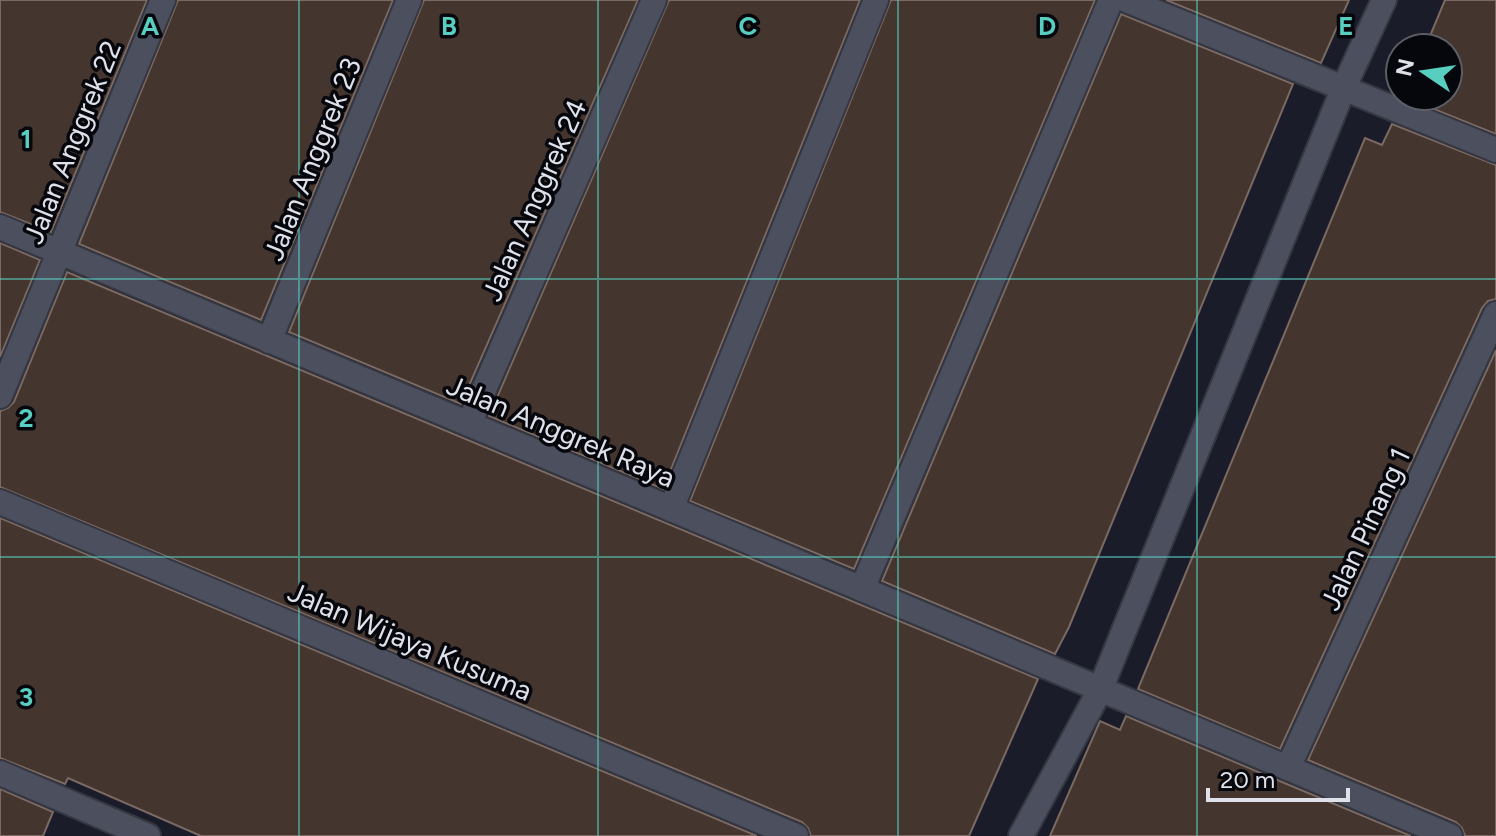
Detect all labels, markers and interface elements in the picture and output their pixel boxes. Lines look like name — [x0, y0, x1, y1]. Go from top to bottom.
text: A — [141, 10, 160, 42]
text: B — [441, 10, 457, 42]
text: C — [739, 10, 758, 42]
text: D — [1038, 10, 1056, 42]
text: E — [1338, 10, 1354, 42]
north arrow — [1384, 32, 1464, 112]
street label: Jalan Anggrek 22 — [16, 36, 128, 248]
street label: Jalan Anggrek 23 — [256, 53, 368, 265]
text: N — [1390, 56, 1420, 79]
street label: Jalan Anggrek 24 — [474, 94, 594, 306]
text: 1 — [21, 123, 31, 155]
street label: Jalan Anggrek Raya — [442, 368, 680, 494]
text: 2 — [18, 402, 34, 434]
street label: Jalan Pinang 1 — [1313, 443, 1417, 615]
street label: Jalan Wijaya Kusuma — [283, 574, 537, 708]
text: 3 — [19, 681, 33, 713]
scale bar — [1208, 752, 1348, 802]
text: 20 m — [1220, 765, 1275, 794]

